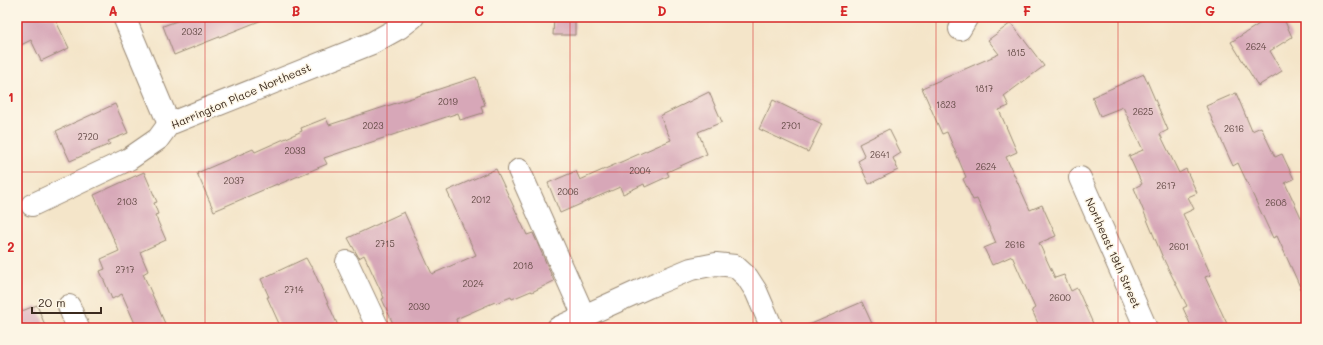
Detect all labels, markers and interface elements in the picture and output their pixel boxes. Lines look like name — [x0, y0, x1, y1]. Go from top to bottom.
text: A — [108, 2, 118, 19]
text: B — [292, 2, 301, 19]
text: C — [474, 2, 484, 19]
text: D — [657, 2, 667, 19]
text: E — [840, 2, 848, 19]
text: F — [1023, 2, 1031, 19]
text: G — [1205, 2, 1215, 19]
house number: 2032 — [182, 26, 202, 37]
house number: 2624 — [1246, 41, 1267, 52]
house number: 1815 — [1007, 47, 1025, 58]
street label: Harrington Place Northeast — [168, 59, 313, 132]
house number: 1817 — [975, 83, 993, 94]
text: 1 — [8, 88, 14, 105]
house number: 2019 — [438, 96, 459, 107]
house number: 1823 — [936, 99, 956, 110]
house number: 2625 — [1133, 106, 1153, 117]
house number: 2023 — [363, 120, 383, 131]
house number: 2701 — [781, 120, 801, 131]
house number: 2616 — [1224, 123, 1244, 134]
house number: 2720 — [78, 131, 99, 142]
house number: 2033 — [284, 145, 306, 156]
house number: 2641 — [870, 149, 890, 160]
house number: 2624 — [976, 161, 997, 172]
house number: 2004 — [629, 165, 651, 176]
house number: 2037 — [224, 175, 244, 186]
house number: 2617 — [1156, 180, 1176, 191]
house number: 2006 — [557, 186, 579, 197]
house number: 2012 — [471, 194, 491, 205]
street label: Northeast 19th Street — [1082, 195, 1145, 311]
house number: 2103 — [117, 196, 137, 207]
house number: 2608 — [1265, 197, 1287, 208]
text: 2 — [7, 238, 15, 255]
house number: 2715 — [375, 238, 395, 249]
house number: 2616 — [1005, 239, 1025, 250]
house number: 2601 — [1169, 241, 1189, 252]
house number: 2018 — [513, 260, 534, 271]
house number: 2717 — [115, 264, 135, 275]
house number: 2024 — [463, 278, 484, 289]
house number: 2714 — [284, 284, 304, 295]
scale bar — [32, 289, 101, 315]
house number: 2600 — [1049, 292, 1071, 303]
text: 20 m — [38, 294, 66, 310]
house number: 2030 — [408, 301, 430, 312]

